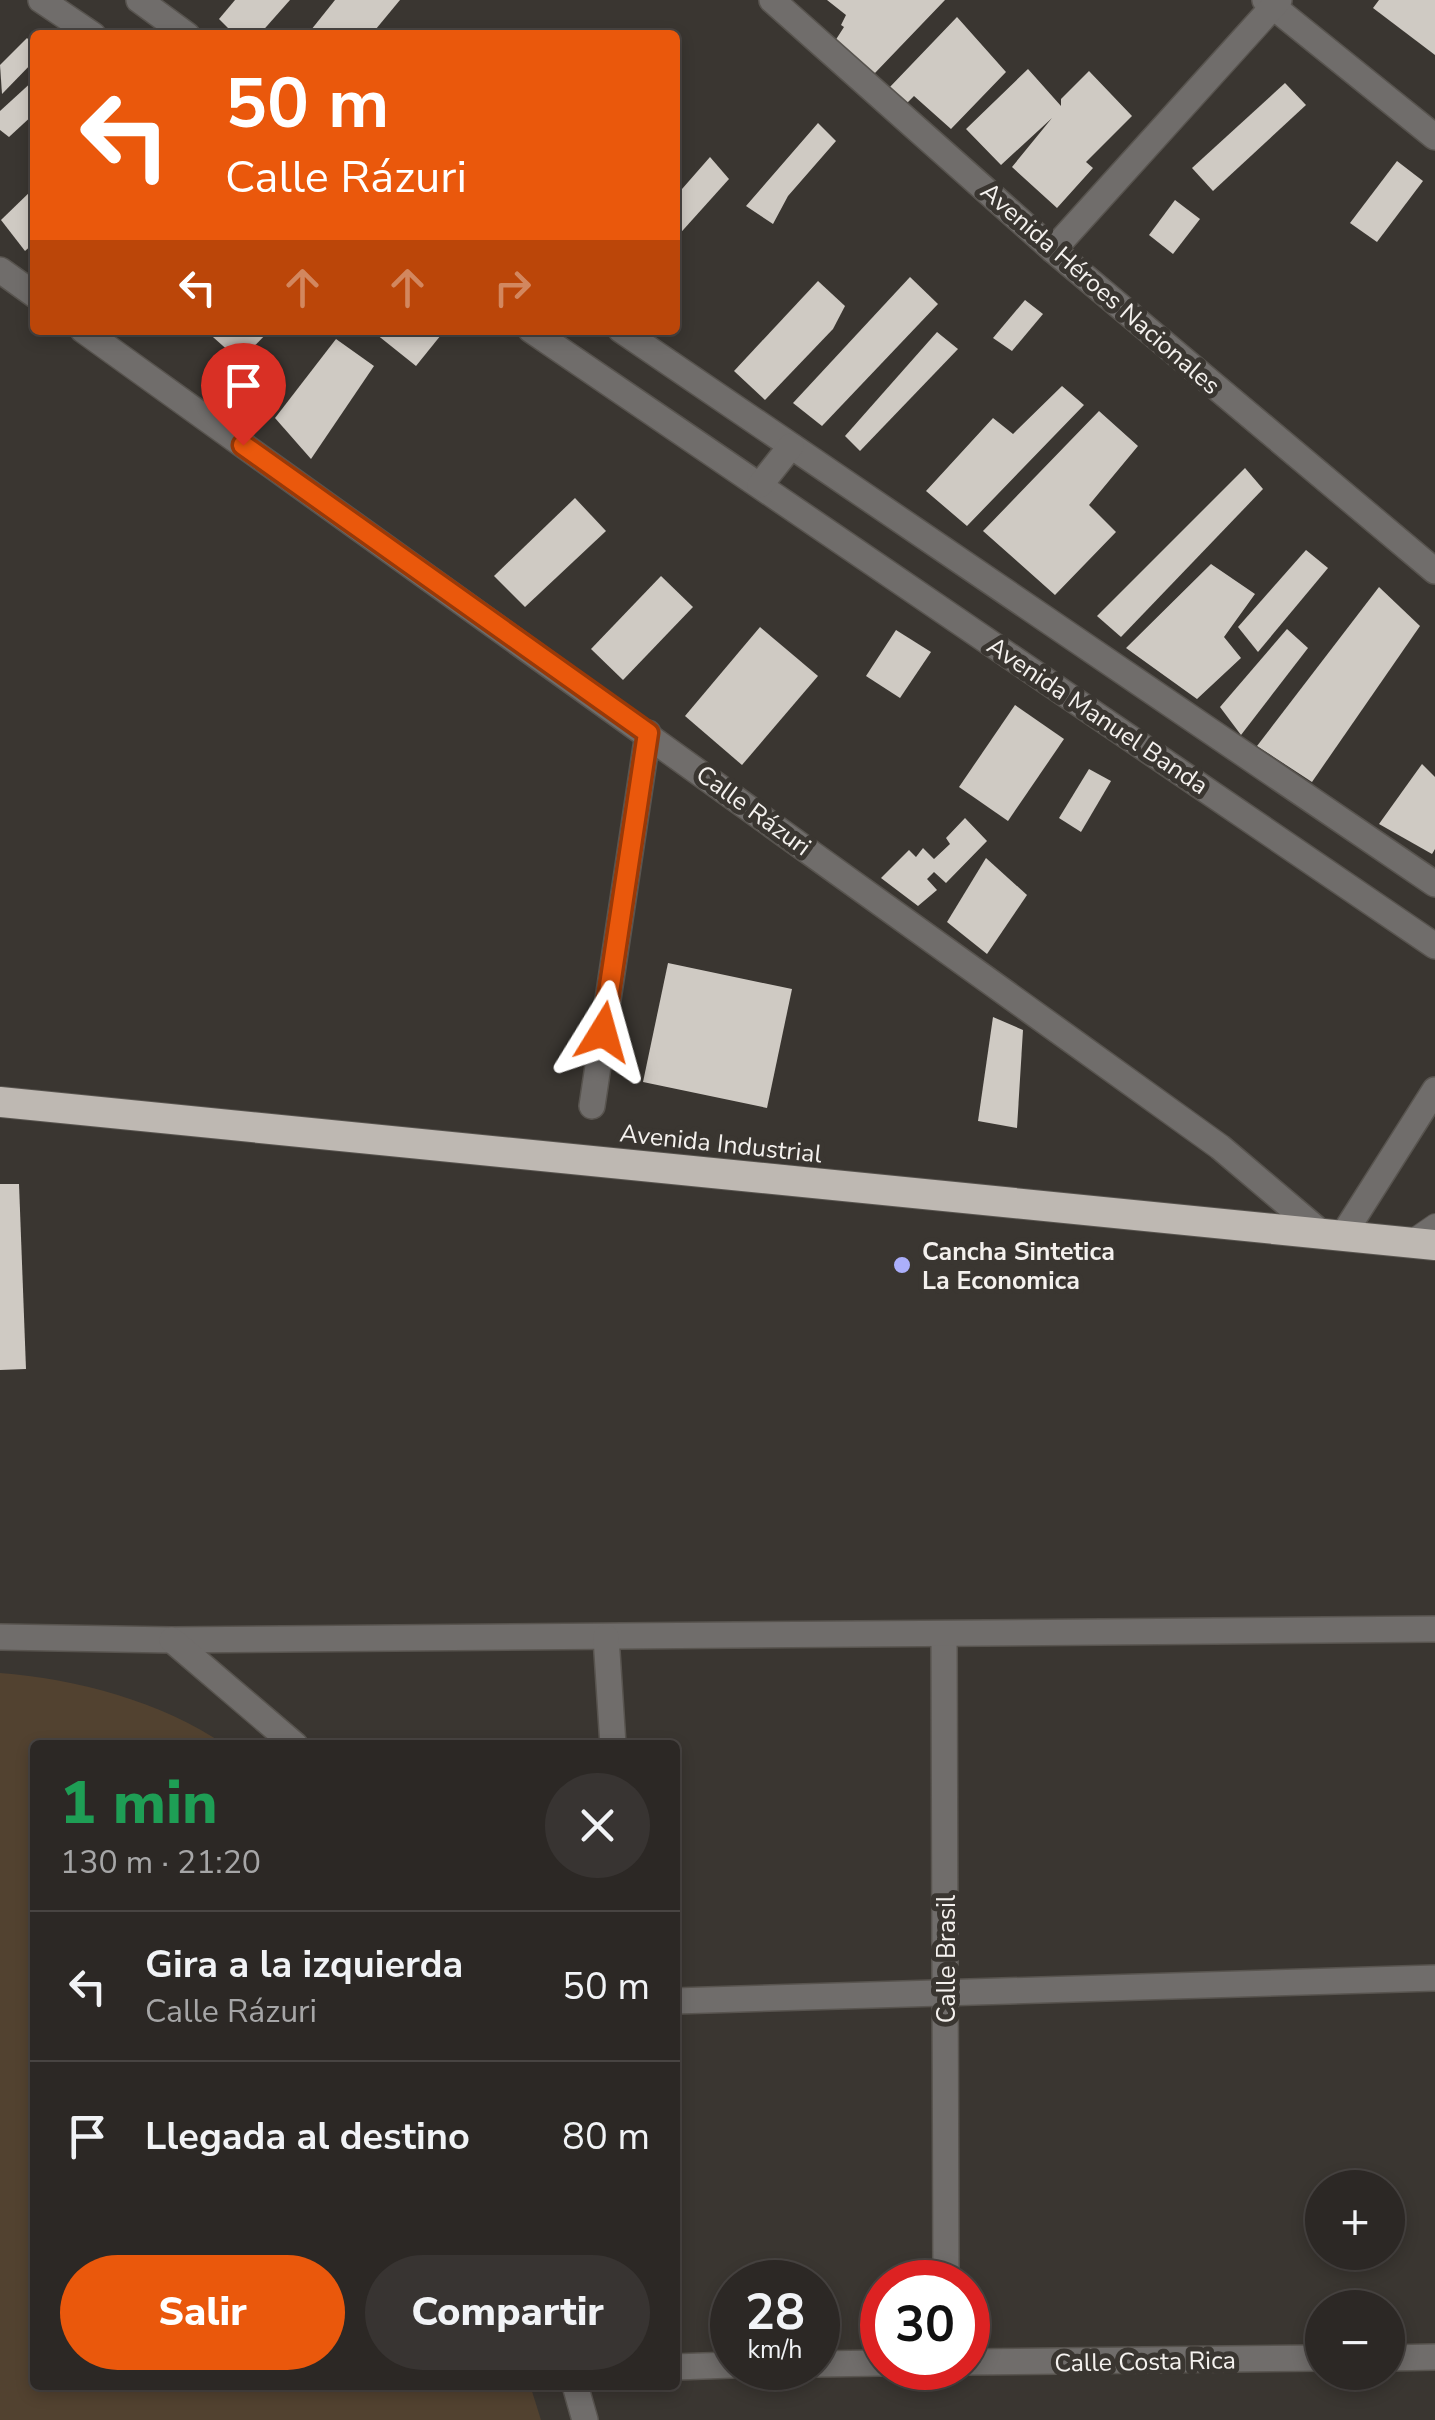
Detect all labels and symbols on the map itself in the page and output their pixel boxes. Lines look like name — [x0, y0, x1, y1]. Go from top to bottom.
street label: Avenida Héroes Nacionales — [973, 175, 1228, 403]
pin — [201, 343, 286, 446]
street label: Avenida Manuel Banda — [980, 629, 1215, 803]
street label: Calle Rázuri — [689, 758, 818, 864]
position arrow — [551, 980, 655, 1084]
street label: Avenida Industrial — [618, 1116, 824, 1172]
place label: Cancha Sintetica La Economica — [922, 1235, 1115, 1298]
marker: Cancha Sintetica La Economica — [891, 1254, 913, 1276]
street label: Calle Brasil — [930, 1894, 964, 2023]
speed limit sign: 30 — [860, 2260, 990, 2390]
street label: Calle Costa Rica — [1054, 2343, 1236, 2381]

